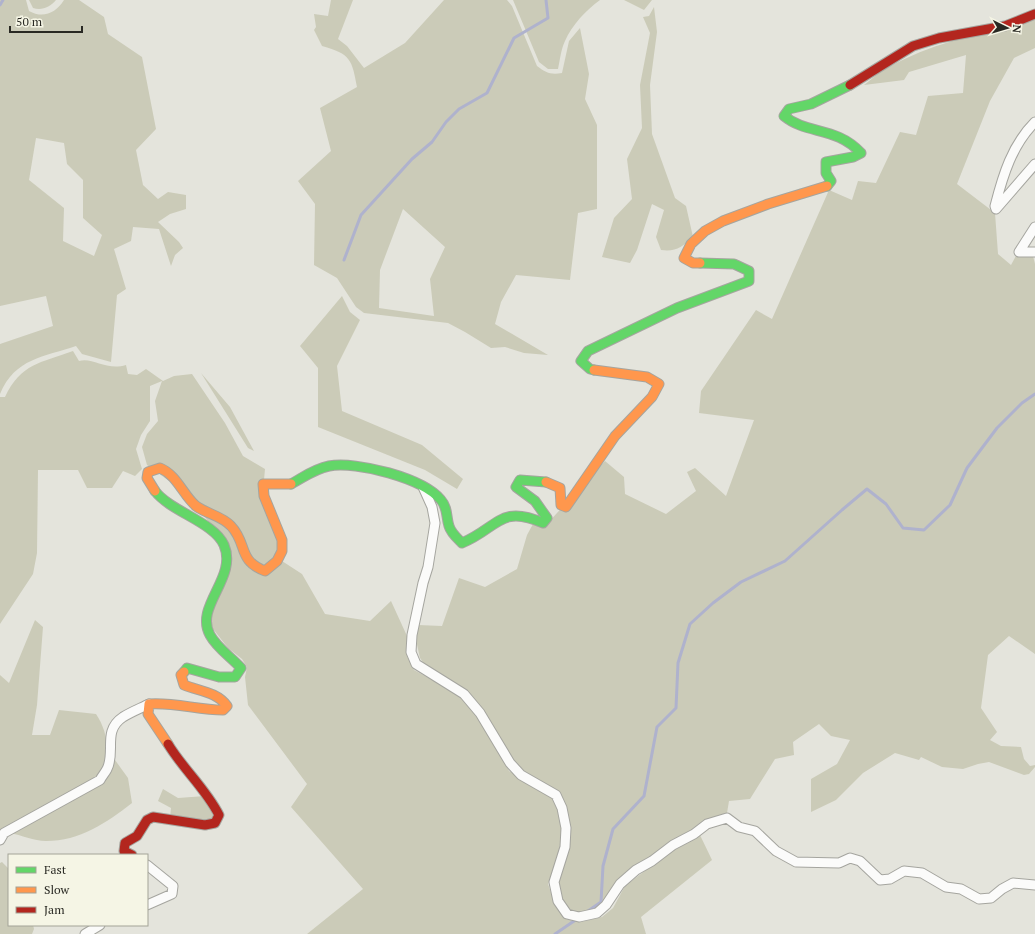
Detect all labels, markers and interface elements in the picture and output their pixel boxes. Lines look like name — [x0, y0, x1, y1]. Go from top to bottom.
scale bar — [10, 8, 82, 34]
north arrow — [987, 8, 1027, 48]
text: 50 m — [16, 14, 43, 29]
text: N — [1010, 24, 1024, 34]
legend — [8, 854, 148, 926]
text: Fast — [44, 862, 67, 877]
text: Slow — [44, 882, 70, 897]
text: Jam — [44, 902, 65, 917]

